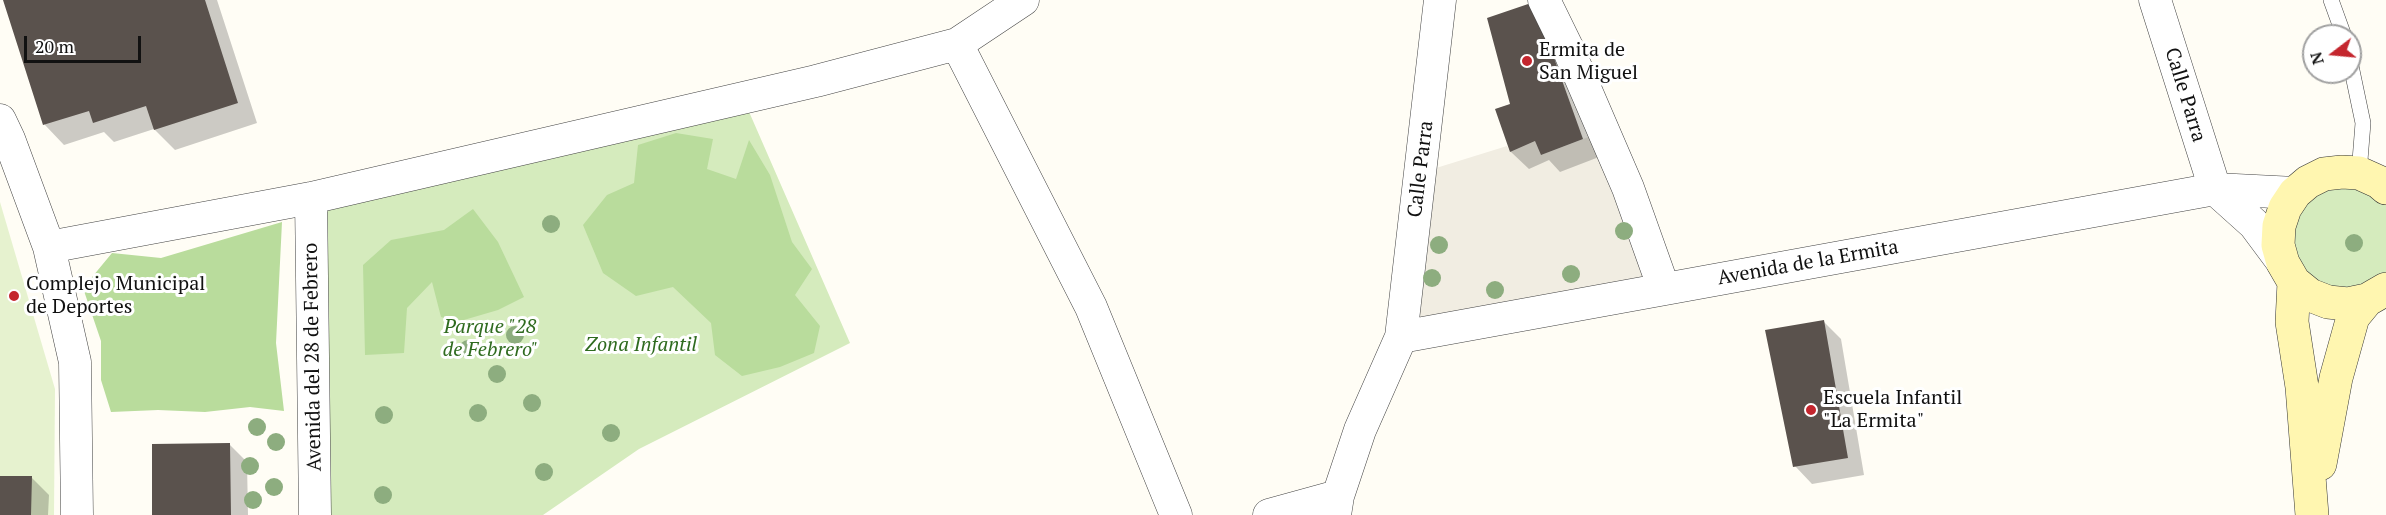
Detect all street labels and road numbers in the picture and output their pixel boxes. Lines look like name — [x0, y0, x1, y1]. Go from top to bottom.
street label: Calle Parra — [2159, 45, 2211, 145]
street label: Calle Parra — [1403, 119, 1439, 219]
street label: Avenida de la Ermita — [1716, 235, 1900, 291]
street label: Avenida del 28 de Febrero — [299, 243, 327, 471]

